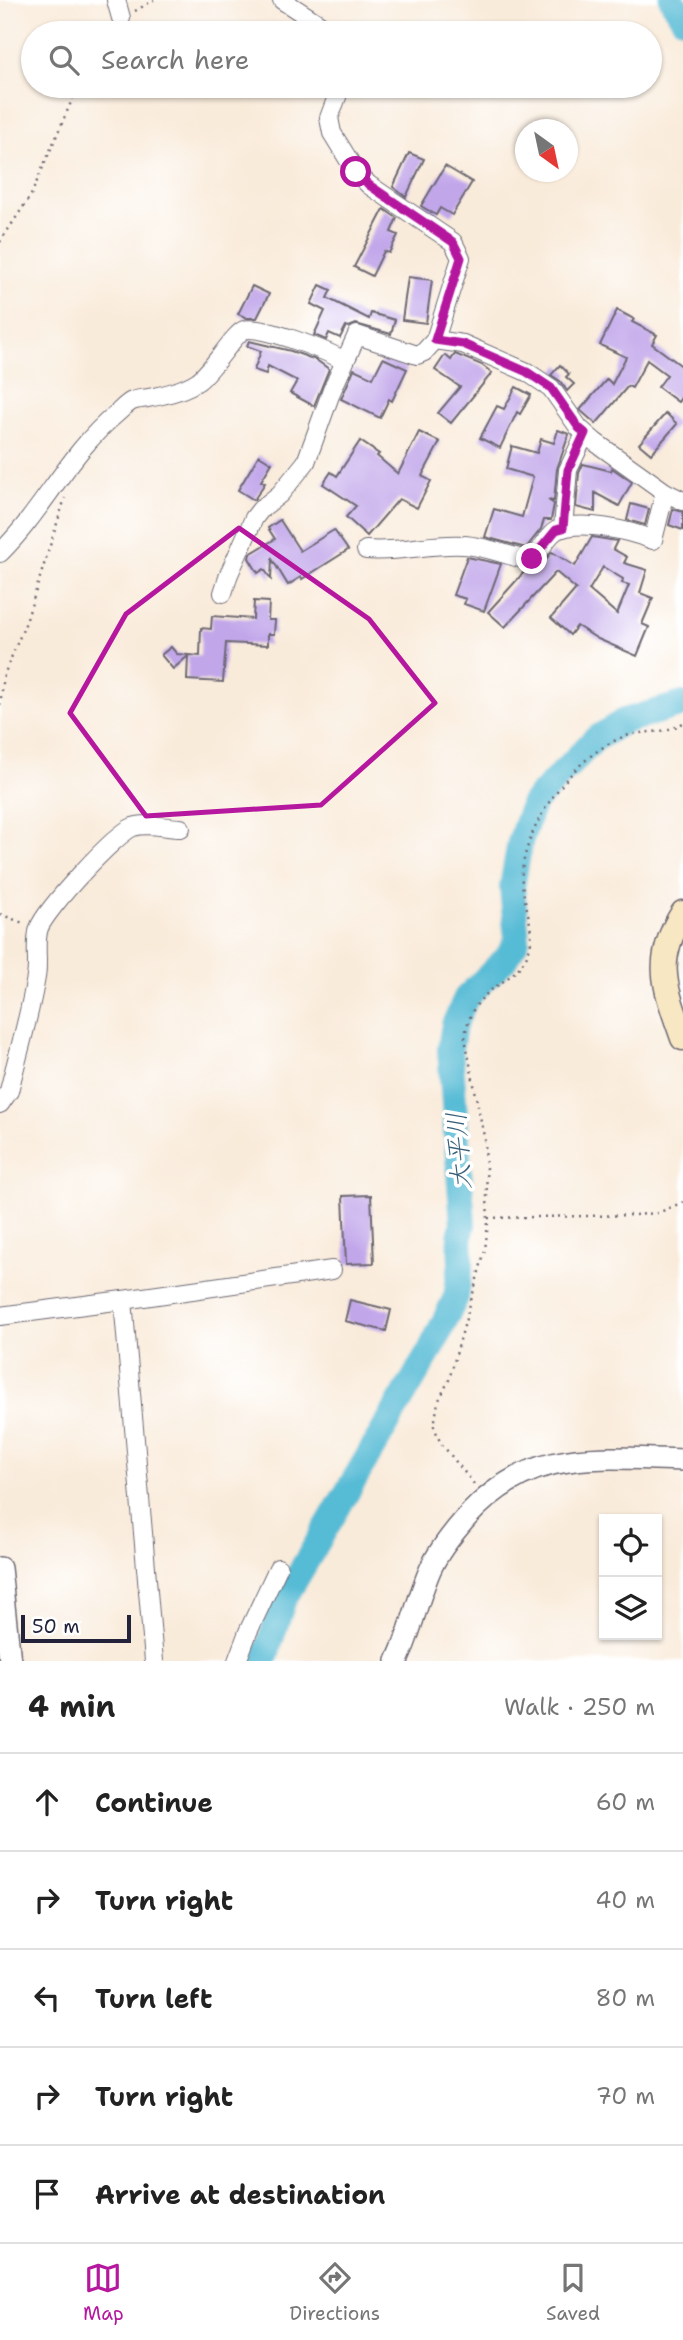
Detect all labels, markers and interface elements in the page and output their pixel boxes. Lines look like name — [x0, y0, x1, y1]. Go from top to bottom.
search box — [21, 21, 662, 98]
icon: search — [45, 41, 83, 79]
text: Search here — [101, 42, 250, 77]
north arrow — [515, 119, 578, 182]
route start — [340, 156, 371, 187]
route end — [516, 543, 547, 574]
water label: 大平川 — [438, 1111, 478, 1191]
map controls — [599, 1514, 662, 1640]
button: locate — [599, 1514, 662, 1577]
button: layers — [599, 1577, 662, 1640]
scale bar — [21, 1612, 131, 1644]
text: 50 m — [32, 1614, 80, 1639]
text: 4 min — [28, 1686, 115, 1727]
text: Walk · 250 m — [504, 1692, 655, 1722]
icon: ahead — [28, 1783, 66, 1821]
text: Continue — [95, 1785, 213, 1820]
text: 60 m — [596, 1787, 655, 1817]
icon: right — [28, 1881, 66, 1919]
text: Turn right — [95, 1883, 233, 1918]
text: 40 m — [595, 1885, 655, 1915]
icon: left — [28, 1979, 66, 2017]
text: Turn left — [95, 1981, 212, 2016]
text: 80 m — [596, 1983, 655, 2013]
icon: right — [28, 2077, 66, 2115]
text: Turn right — [95, 2079, 233, 2114]
text: 70 m — [596, 2081, 655, 2111]
icon: arrive — [28, 2175, 66, 2213]
text: Arrive at destination — [95, 2177, 385, 2212]
tab: Map — [83, 2259, 124, 2326]
tab: Directions — [290, 2259, 380, 2326]
tab: Saved — [546, 2259, 600, 2326]

